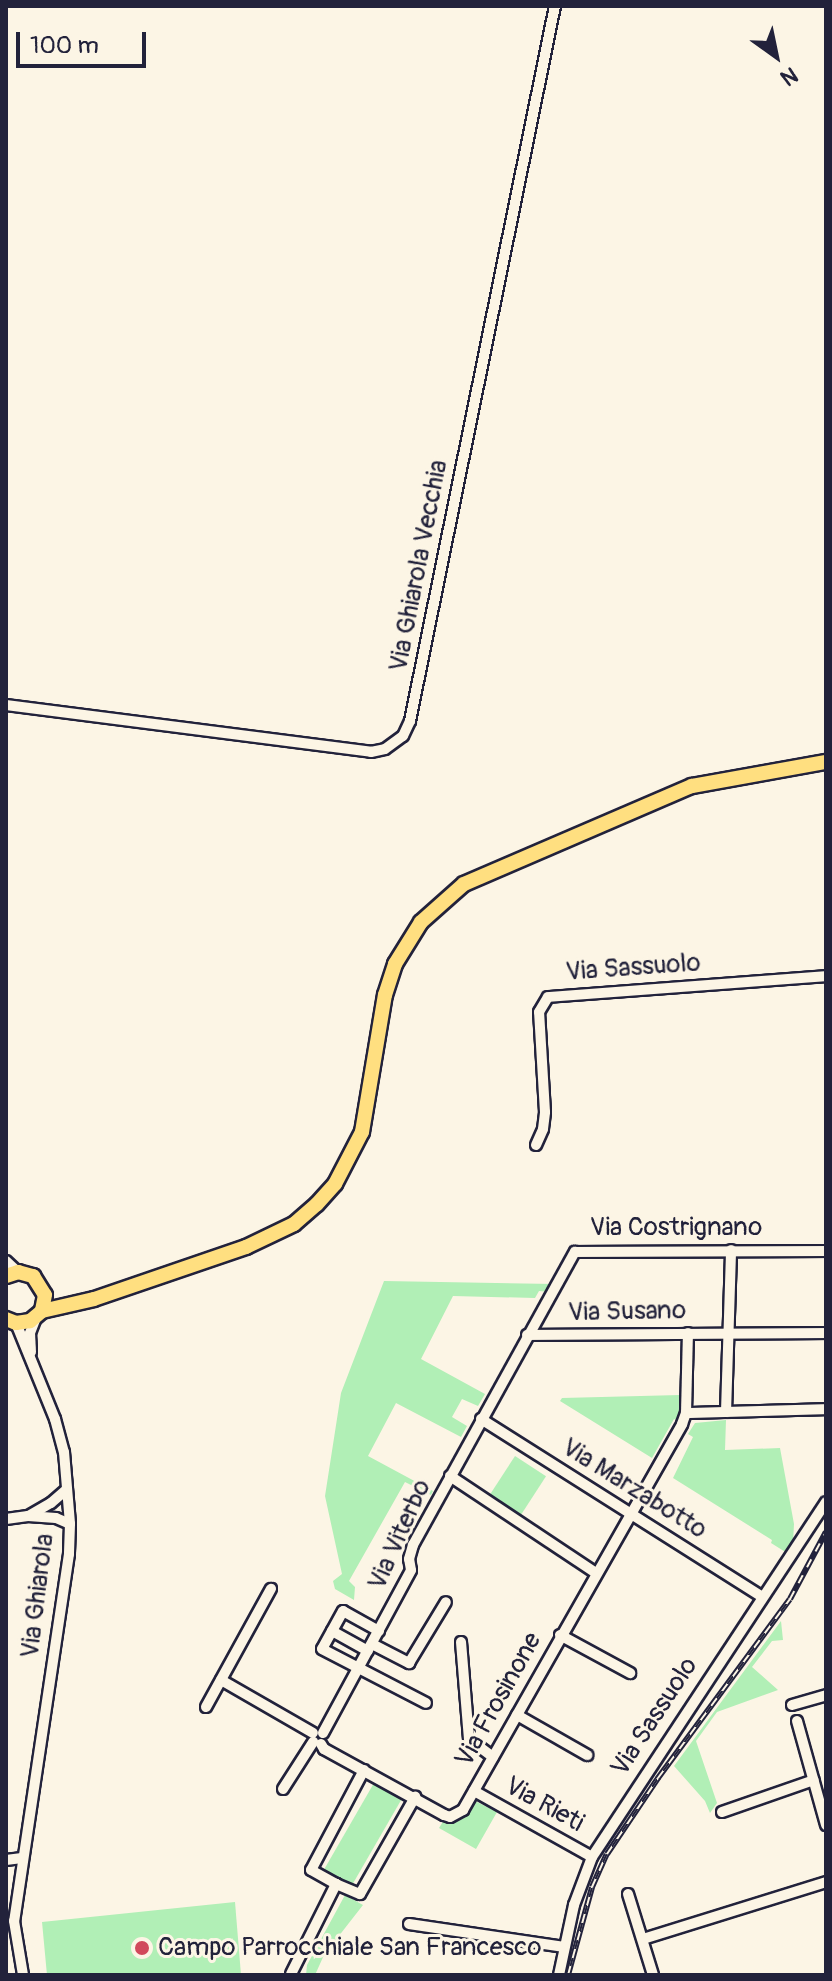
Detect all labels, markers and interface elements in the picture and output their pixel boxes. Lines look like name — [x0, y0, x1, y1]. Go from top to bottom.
scale bar — [20, 16, 150, 66]
north arrow — [736, 16, 816, 96]
text: 100 m — [30, 31, 99, 60]
text: N — [775, 60, 803, 92]
street label: Via Ghiarola Vecchia — [383, 458, 455, 674]
street label: Via Sassuolo — [565, 948, 701, 988]
street label: Via Costrignano — [590, 1212, 762, 1244]
street label: Via Susano — [568, 1295, 686, 1329]
street label: Via Marzabotto — [556, 1432, 712, 1546]
street label: Via Viterbo — [362, 1475, 438, 1595]
street label: Via Ghiarola — [15, 1532, 61, 1660]
street label: Via Frosinone — [449, 1627, 549, 1773]
street label: Via Sassuolo — [605, 1652, 705, 1782]
street label: Via Rieti — [499, 1771, 589, 1839]
place label: Campo Parrocchiale San Francesco — [158, 1932, 541, 1964]
marker: Campo Parrocchiale San Francesco — [133, 1939, 151, 1957]

